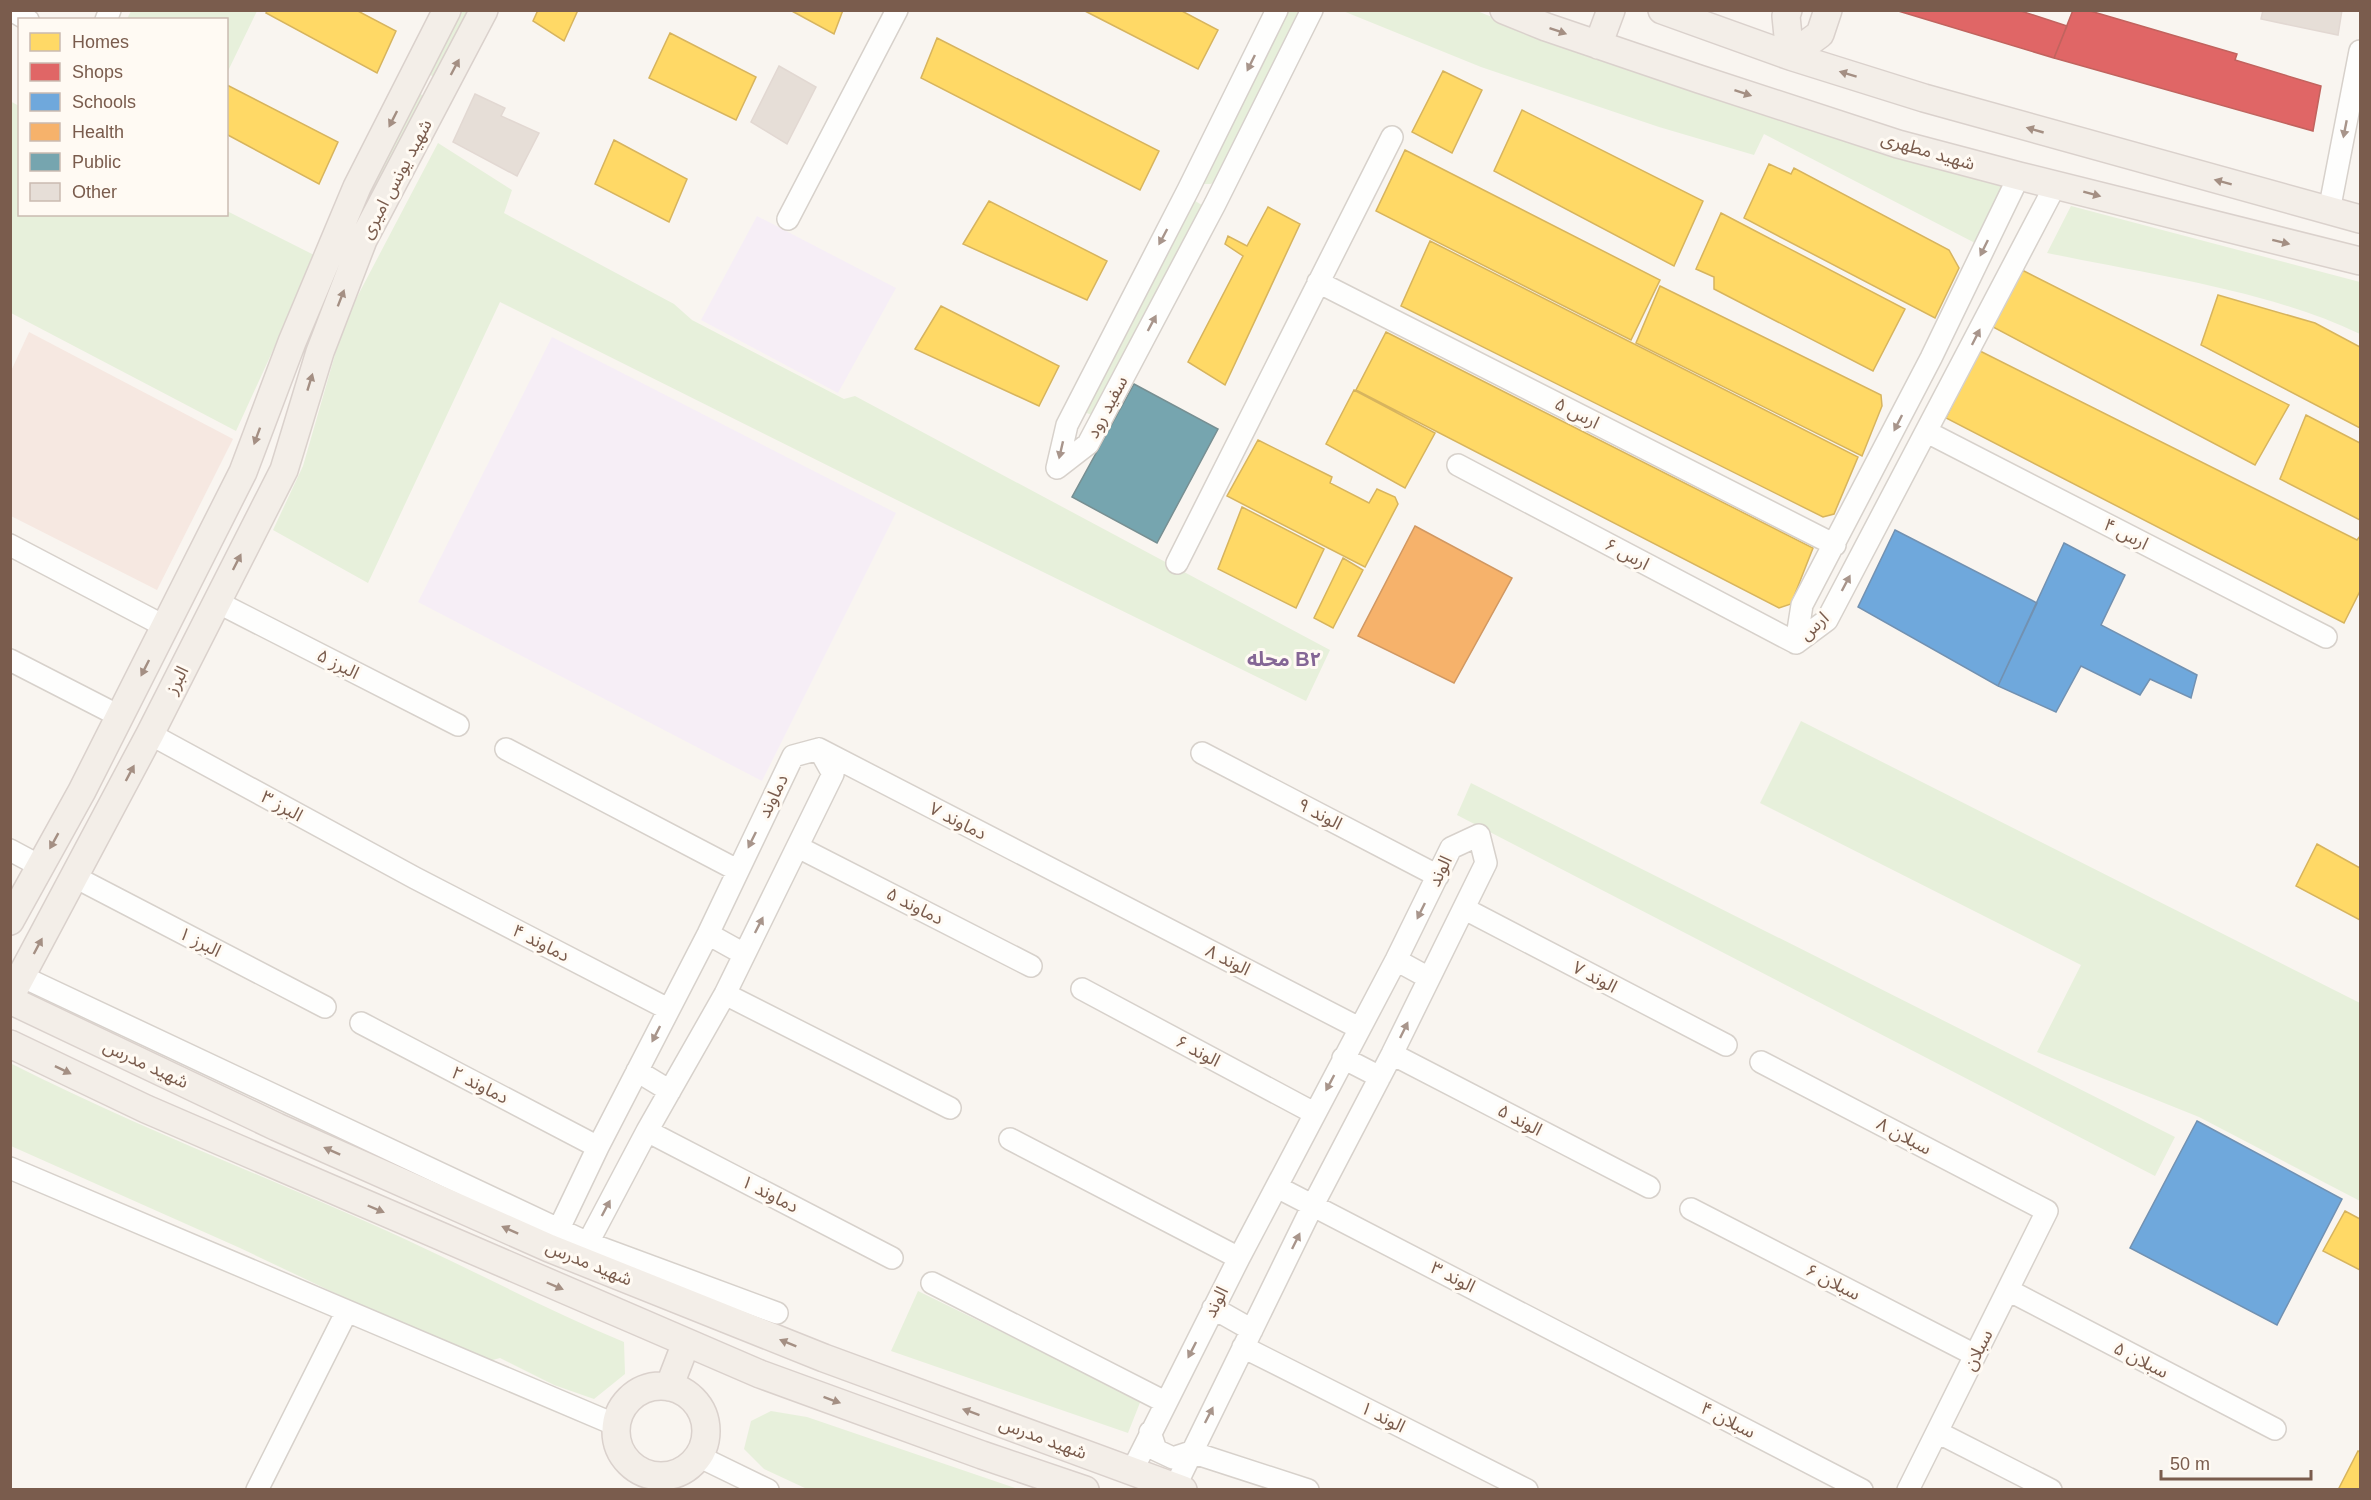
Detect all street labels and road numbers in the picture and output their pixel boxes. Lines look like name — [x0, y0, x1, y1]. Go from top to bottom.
street label: شهید یونس امیری — [356, 116, 437, 243]
street label: شهید مطهری — [1878, 128, 1977, 175]
street label: سفید رود — [1082, 372, 1133, 442]
street label: ارس ۵ — [1551, 393, 1603, 434]
street label: ارس ۴ — [2100, 514, 2152, 555]
street label: ارس ۶ — [1601, 534, 1653, 575]
street label: ارس — [1795, 608, 1833, 645]
street label: البرز ۵ — [313, 645, 362, 684]
street label: البرز — [161, 663, 193, 699]
street label: دماوند — [754, 771, 792, 821]
street label: البرز ۳ — [257, 787, 306, 826]
street label: الوند ۹ — [1294, 794, 1346, 835]
street label: دماوند ۷ — [926, 798, 990, 844]
street label: الوند — [1424, 852, 1457, 890]
street label: دماوند ۵ — [883, 883, 947, 929]
street label: دماوند ۴ — [509, 920, 573, 966]
street label: البرز ۱ — [175, 923, 224, 962]
street label: الوند ۸ — [1202, 940, 1254, 981]
street label: الوند ۷ — [1569, 957, 1621, 998]
street label: الوند ۶ — [1172, 1031, 1224, 1072]
street label: شهید مدرس — [100, 1036, 192, 1093]
street label: دماوند ۲ — [448, 1062, 512, 1108]
street label: الوند ۵ — [1494, 1100, 1546, 1141]
street label: سبلان ۸ — [1873, 1113, 1935, 1159]
street label: دماوند ۱ — [738, 1171, 802, 1217]
street label: شهید مدرس — [543, 1237, 635, 1290]
street label: الوند ۳ — [1427, 1257, 1479, 1298]
street label: سبلان ۶ — [1802, 1260, 1864, 1305]
street label: الوند — [1200, 1283, 1233, 1321]
street label: سبلان — [1959, 1326, 1998, 1374]
street label: سبلان ۵ — [2110, 1338, 2172, 1383]
street label: الوند ۱ — [1357, 1397, 1409, 1438]
street label: سبلان ۴ — [1697, 1398, 1759, 1443]
street label: شهید مدرس — [996, 1413, 1089, 1464]

